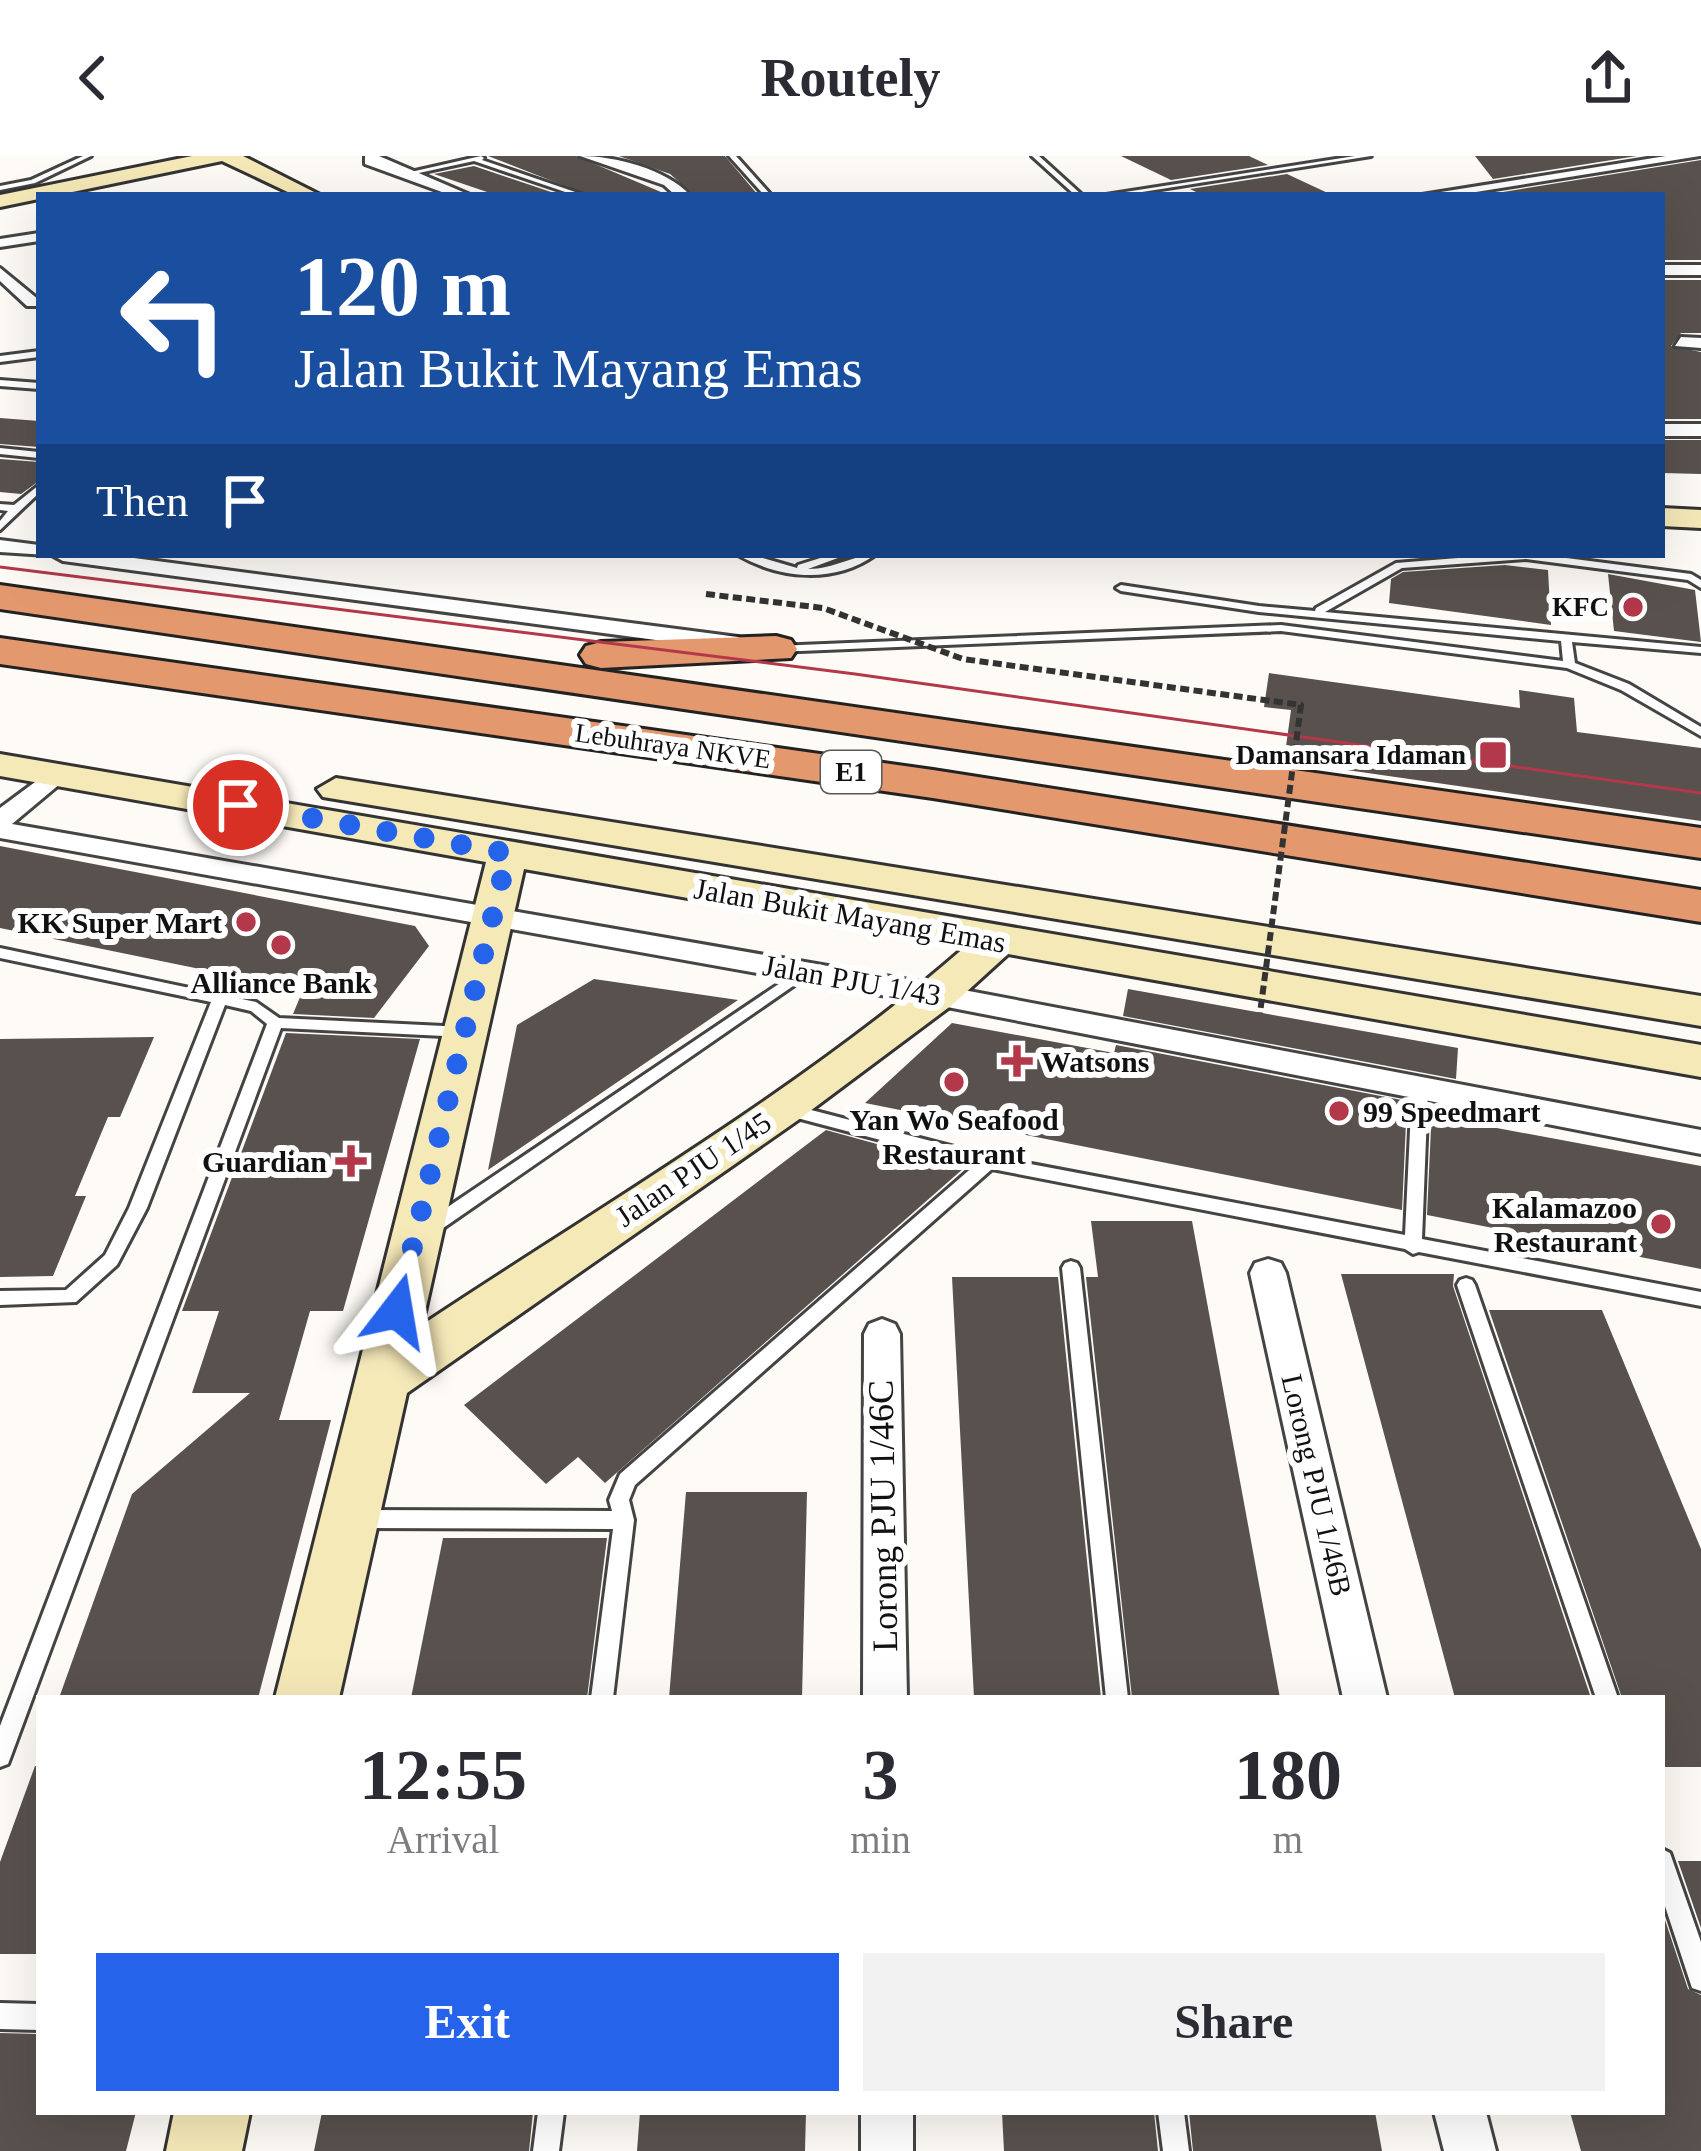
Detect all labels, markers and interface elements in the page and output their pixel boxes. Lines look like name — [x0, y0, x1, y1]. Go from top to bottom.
icon: back — [60, 45, 126, 111]
icon: share — [1575, 45, 1641, 111]
text: Routely — [761, 48, 940, 108]
icon: left — [96, 240, 252, 396]
text: 120 m — [294, 240, 511, 333]
text: Jalan Bukit Mayang Emas — [294, 339, 862, 399]
icon: arrive — [212, 468, 278, 534]
text: Then — [96, 476, 188, 526]
place label: KFC — [1552, 592, 1609, 622]
marker: KFC — [1620, 594, 1646, 620]
street label: Lebuhraya NKVE — [573, 717, 773, 775]
marker: Damansara Idaman — [1477, 739, 1509, 771]
place label: Damansara Idaman — [1236, 740, 1466, 770]
road number: E1 — [821, 751, 881, 793]
pin — [187, 754, 289, 856]
icon: arrive — [205, 772, 271, 838]
street label: Jalan Bukit Mayang Emas — [692, 871, 1008, 959]
place label: KK Super Mart — [18, 906, 222, 939]
marker: KK Super Mart — [233, 909, 259, 935]
marker: Alliance Bank — [268, 932, 294, 958]
street label: Jalan PJU 1/43 — [761, 948, 943, 1012]
place label: Alliance Bank — [191, 966, 372, 999]
place label: Watsons — [1041, 1045, 1149, 1078]
marker: Watsons — [1004, 1048, 1030, 1074]
marker: Yan Wo Seafood Restaurant — [941, 1069, 967, 1095]
place label: 99 Speedmart — [1363, 1095, 1540, 1128]
marker: 99 Speedmart — [1326, 1098, 1352, 1124]
place label: Yan Wo Seafood Restaurant — [849, 1103, 1059, 1170]
street label: Jalan PJU 1/45 — [609, 1105, 777, 1233]
place label: Guardian — [202, 1145, 327, 1178]
marker: Guardian — [338, 1148, 364, 1174]
place label: Kalamazoo Restaurant — [1492, 1191, 1637, 1258]
marker: Kalamazoo Restaurant — [1648, 1211, 1674, 1237]
position arrow — [334, 1248, 460, 1374]
street label: Lorong PJU 1/46B — [1275, 1371, 1359, 1599]
street label: Lorong PJU 1/46C — [861, 1380, 905, 1652]
text: 12:55 — [359, 1735, 527, 1815]
text: 3 — [862, 1735, 898, 1815]
text: 180 — [1234, 1735, 1342, 1815]
text: Arrival — [387, 1818, 499, 1861]
text: min — [850, 1818, 911, 1861]
text: m — [1273, 1818, 1303, 1861]
button: Exit — [96, 1953, 839, 2091]
button: Share — [863, 1953, 1605, 2091]

